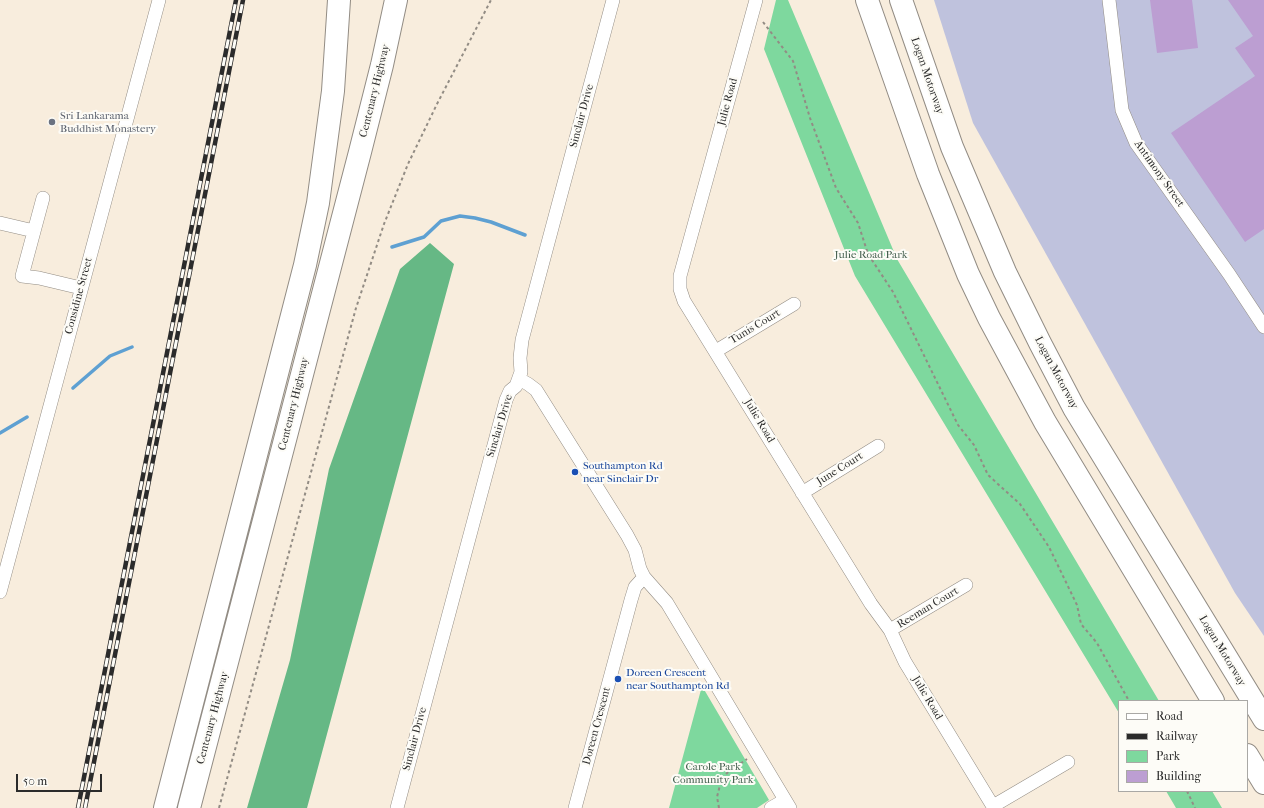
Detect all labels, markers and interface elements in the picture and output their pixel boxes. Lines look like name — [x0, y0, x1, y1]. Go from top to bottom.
street label: Logan Motorway — [908, 36, 946, 116]
street label: Centenary Highway — [357, 43, 393, 139]
street label: Julie Road — [715, 77, 741, 127]
street label: Sinclair Drive — [567, 83, 597, 149]
place label: Sri Lankarama Buddhist Monastery — [60, 109, 156, 135]
marker: Sri Lankarama Buddhist Monastery — [47, 117, 57, 127]
street label: Antimony Street — [1131, 138, 1187, 210]
park label: Julie Road Park — [835, 248, 907, 262]
street label: Considine Street — [62, 256, 96, 336]
street label: Tunis Court — [727, 307, 783, 347]
street label: Logan Motorway — [1031, 334, 1081, 412]
street label: Centenary Highway — [276, 356, 312, 452]
street label: Sinclair Drive — [484, 393, 516, 459]
street label: Julie Road — [741, 397, 777, 445]
street label: June Court — [814, 450, 866, 488]
place label: Southampton Rd near Sinclair Dr — [583, 459, 663, 485]
marker: Southampton Rd near Sinclair Dr — [570, 467, 580, 477]
street label: Reeman Court — [895, 584, 961, 632]
street label: Logan Motorway — [1196, 613, 1248, 689]
place label: Doreen Crescent near Southampton Rd — [626, 666, 730, 692]
street label: Centenary Highway — [194, 670, 232, 766]
marker: Doreen Crescent near Southampton Rd — [613, 674, 623, 684]
street label: Julie Road — [909, 674, 945, 722]
street label: Doreen Crescent — [580, 686, 614, 766]
legend — [1118, 700, 1248, 792]
street label: Sinclair Drive — [400, 706, 430, 772]
text: Road — [1156, 709, 1183, 723]
text: Railway — [1156, 729, 1198, 743]
text: Park — [1156, 749, 1180, 763]
park label: Carole Park Community Park — [673, 760, 753, 786]
scale bar — [18, 766, 104, 792]
text: Building — [1156, 769, 1201, 783]
text: 50 m — [23, 774, 47, 788]

